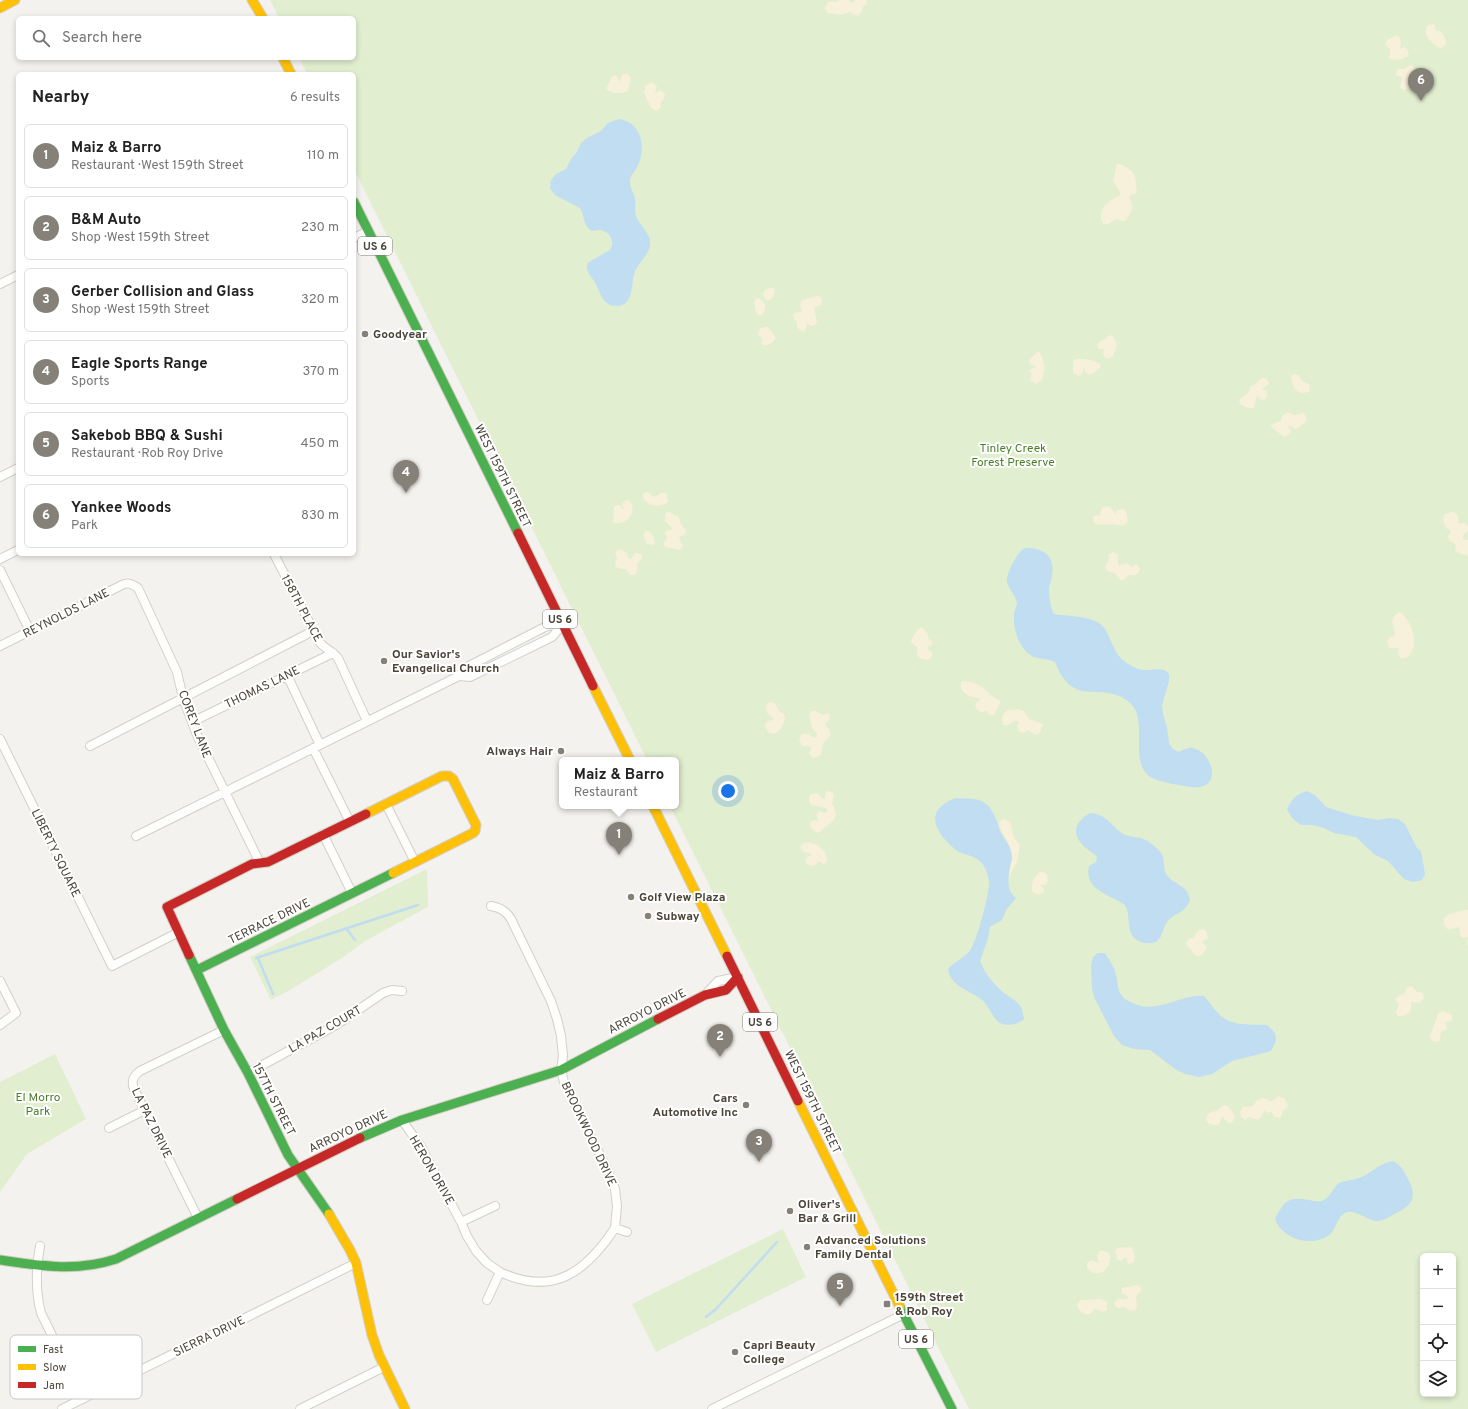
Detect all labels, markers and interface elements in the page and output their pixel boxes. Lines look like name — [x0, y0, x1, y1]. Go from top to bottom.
search box — [16, 16, 356, 60]
icon: search — [30, 27, 52, 49]
text: Search here — [62, 29, 142, 48]
pin: 6 — [1408, 68, 1434, 101]
text: Nearby — [32, 87, 89, 109]
text: 6 results — [290, 90, 340, 106]
text: Maiz & Barro — [71, 139, 161, 158]
text: 1 — [43, 148, 49, 164]
text: 110 m — [307, 148, 339, 164]
text: Restaurant · West 159th Street — [71, 158, 244, 174]
text: B&M Auto — [71, 211, 141, 230]
text: 2 — [42, 220, 50, 236]
text: 230 m — [301, 220, 339, 236]
text: Shop · West 159th Street — [71, 230, 210, 246]
road number: US 6 — [358, 237, 392, 255]
text: Gerber Collision and Glass — [71, 283, 254, 302]
text: 3 — [42, 292, 50, 308]
text: 320 m — [301, 292, 339, 308]
text: Shop · West 159th Street — [71, 302, 210, 318]
place label: Goodyear — [373, 327, 427, 343]
marker: Goodyear — [360, 329, 370, 339]
text: Eagle Sports Range — [71, 355, 208, 374]
text: 4 — [42, 364, 50, 380]
text: 370 m — [302, 364, 339, 380]
text: Sports — [71, 374, 110, 390]
street label: WEST 159TH STREET — [470, 422, 534, 531]
text: Sakebob BBQ & Sushi — [71, 427, 223, 446]
text: 5 — [42, 436, 50, 452]
text: 450 m — [300, 436, 339, 452]
park label: Tinley Creek Forest Preserve — [971, 441, 1055, 471]
text: Restaurant · Rob Roy Drive — [71, 446, 223, 462]
pin: 4 — [393, 460, 419, 493]
text: Yankee Woods — [71, 499, 171, 518]
text: 6 — [42, 508, 50, 524]
text: 830 m — [301, 508, 339, 524]
text: Park — [71, 518, 98, 534]
street label: 158TH PLACE — [277, 572, 326, 645]
street label: REYNOLDS LANE — [21, 585, 112, 643]
road number: US 6 — [543, 610, 577, 628]
place label: Our Savior's Evangelical Church — [392, 647, 499, 677]
marker: Our Savior's Evangelical Church — [379, 656, 389, 666]
street label: THOMAS LANE — [222, 663, 303, 713]
street label: COREY LANE — [174, 688, 214, 761]
place label: Always Hair — [486, 744, 553, 760]
marker: Always Hair — [556, 746, 566, 756]
popup — [559, 757, 679, 809]
text: Maiz & Barro — [574, 766, 664, 785]
your location — [718, 781, 738, 801]
text: Restaurant — [574, 785, 638, 801]
street label: LIBERTY SQUARE — [27, 807, 83, 900]
pin: 1 — [606, 822, 632, 855]
place label: Golf View Plaza — [639, 890, 726, 906]
marker: Golf View Plaza — [626, 892, 636, 902]
street label: TERRACE DRIVE — [226, 895, 313, 949]
place label: Subway — [656, 909, 700, 925]
marker: Subway — [643, 911, 653, 921]
street label: ARROYO DRIVE — [606, 985, 689, 1038]
street label: LA PAZ COURT — [286, 1002, 365, 1057]
road number: US 6 — [743, 1013, 777, 1031]
pin: 2 — [707, 1024, 733, 1057]
street label: WEST 159TH STREET — [780, 1048, 844, 1157]
street label: 157TH STREET — [248, 1060, 298, 1139]
street label: BROOKWOOD DRIVE — [557, 1079, 619, 1189]
street label: LA PAZ DRIVE — [127, 1085, 175, 1161]
park label: El Morro Park — [15, 1090, 61, 1120]
place label: Cars Automotive Inc — [652, 1091, 738, 1121]
marker: Cars Automotive Inc — [741, 1100, 751, 1110]
street label: ARROYO DRIVE — [306, 1107, 390, 1157]
pin: 3 — [746, 1129, 772, 1162]
street label: HERON DRIVE — [405, 1133, 457, 1208]
place label: Oliver's Bar & Grill — [798, 1197, 856, 1227]
marker: Oliver's Bar & Grill — [785, 1206, 795, 1216]
place label: Advanced Solutions Family Dental — [815, 1233, 926, 1263]
marker: Advanced Solutions Family Dental — [802, 1242, 812, 1252]
map controls — [1420, 1253, 1456, 1397]
button: + — [1420, 1253, 1456, 1289]
pin: 5 — [827, 1273, 853, 1306]
button: − — [1420, 1289, 1456, 1325]
place label: 159th Street & Rob Roy — [895, 1290, 964, 1320]
marker: 159th Street & Rob Roy — [882, 1299, 892, 1309]
street label: SIERRA DRIVE — [171, 1313, 248, 1361]
button: locate — [1420, 1325, 1456, 1361]
road number: US 6 — [899, 1330, 933, 1348]
legend — [10, 1335, 142, 1399]
place label: Capri Beauty College — [743, 1338, 816, 1368]
text: Fast — [43, 1343, 63, 1357]
marker: Capri Beauty College — [730, 1347, 740, 1357]
text: Slow — [43, 1361, 66, 1375]
button: layers — [1420, 1361, 1456, 1397]
text: Jam — [43, 1379, 64, 1393]

